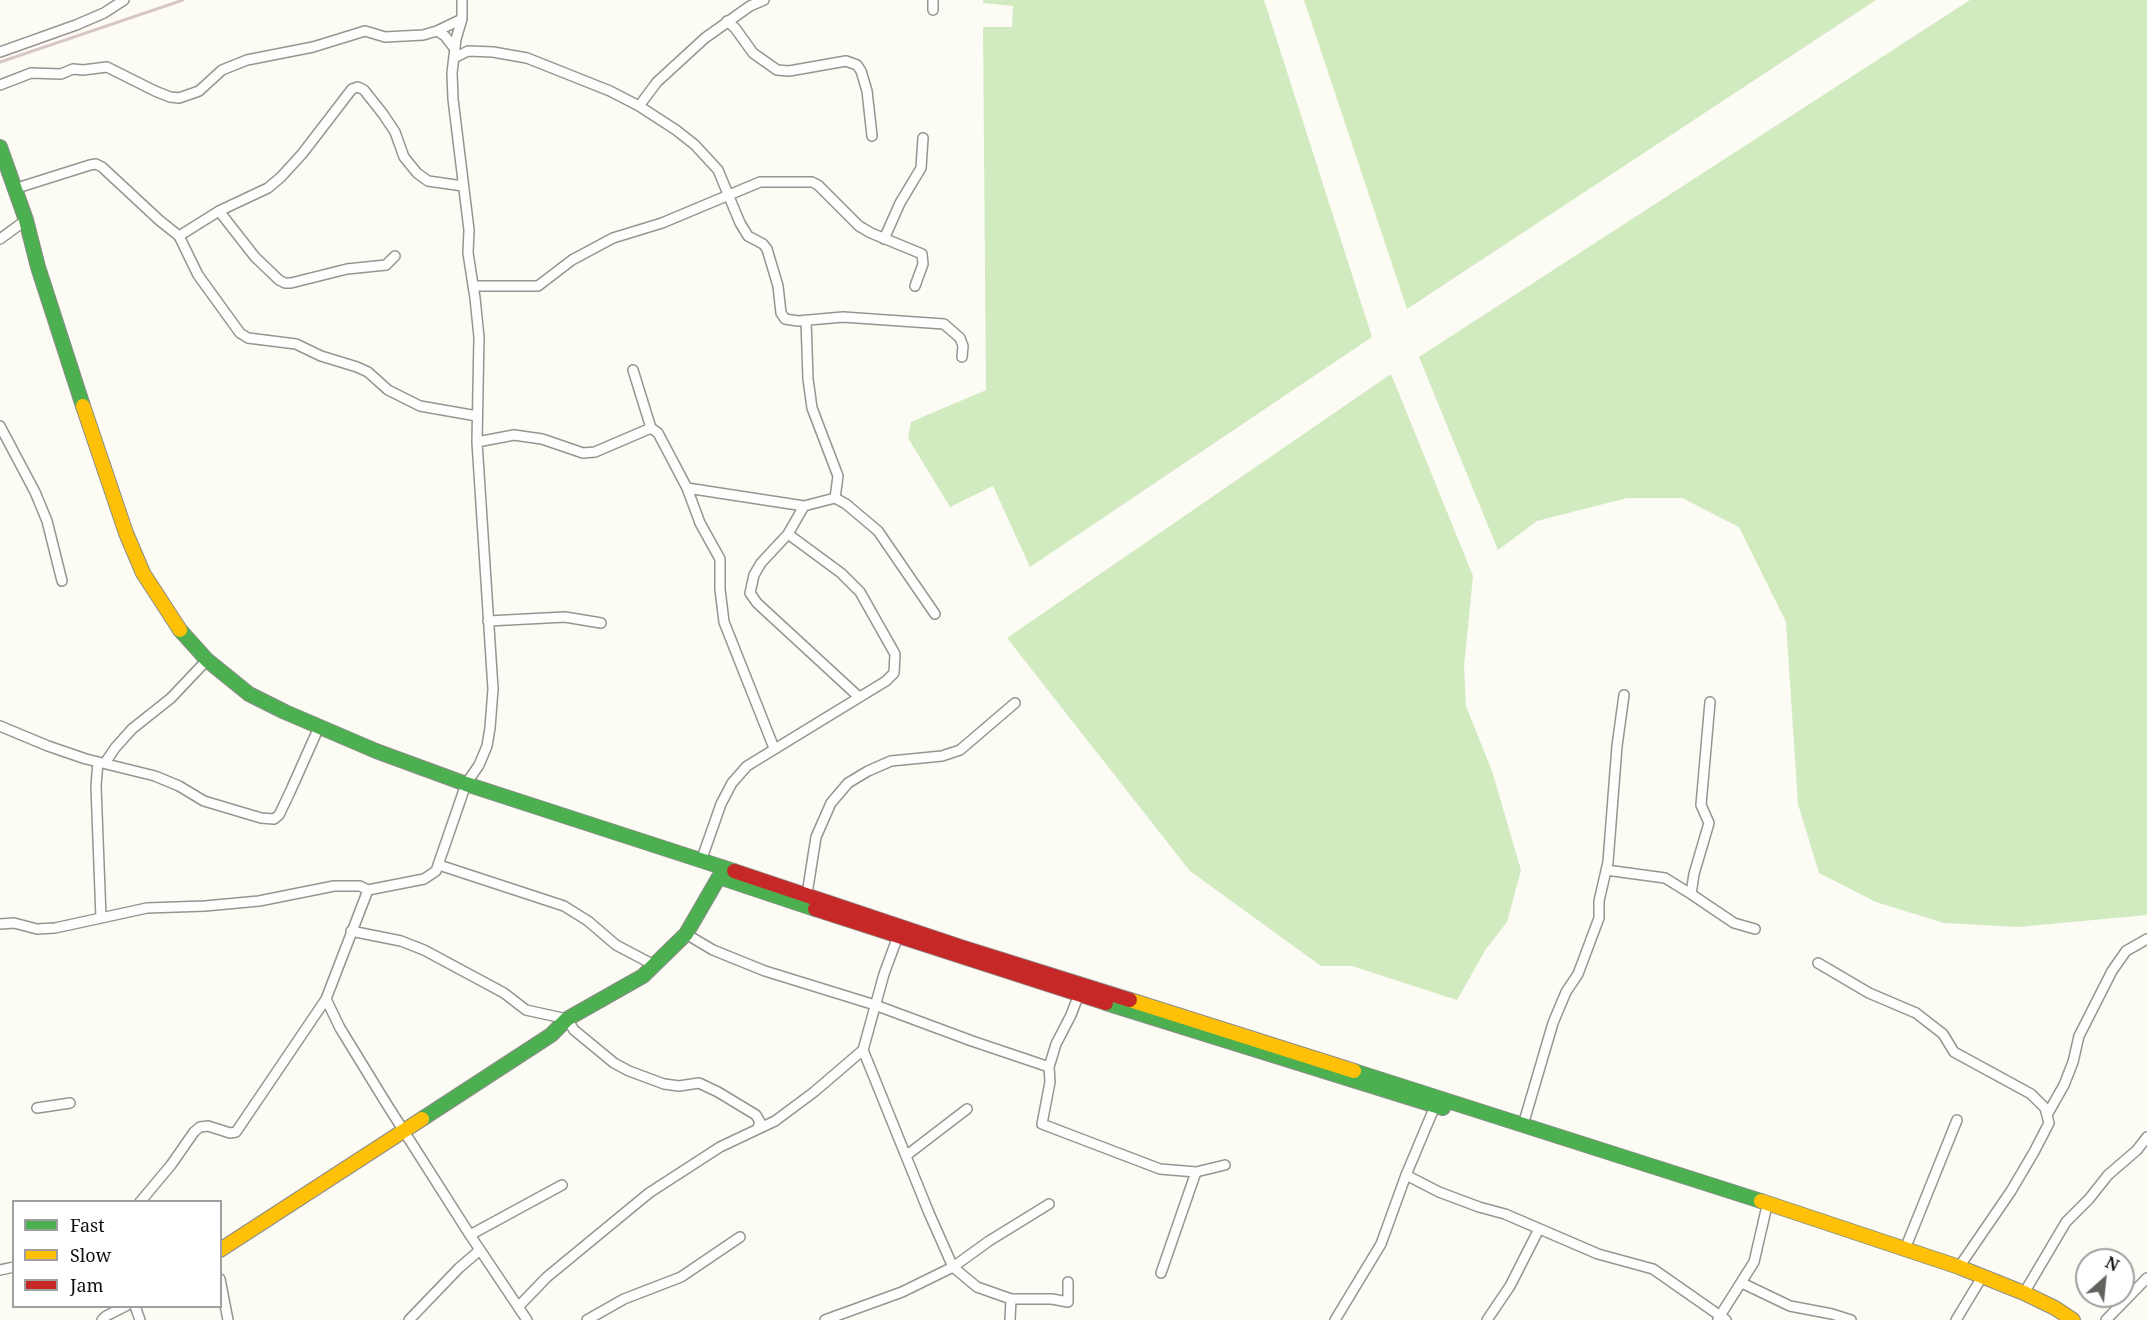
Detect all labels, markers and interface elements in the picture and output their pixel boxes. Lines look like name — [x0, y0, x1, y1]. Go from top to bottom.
legend — [12, 1200, 222, 1308]
text: Fast — [70, 1213, 105, 1237]
text: Slow — [70, 1243, 111, 1267]
north arrow — [2075, 1248, 2135, 1308]
text: N — [2102, 1251, 2123, 1276]
text: Jam — [70, 1273, 104, 1297]

